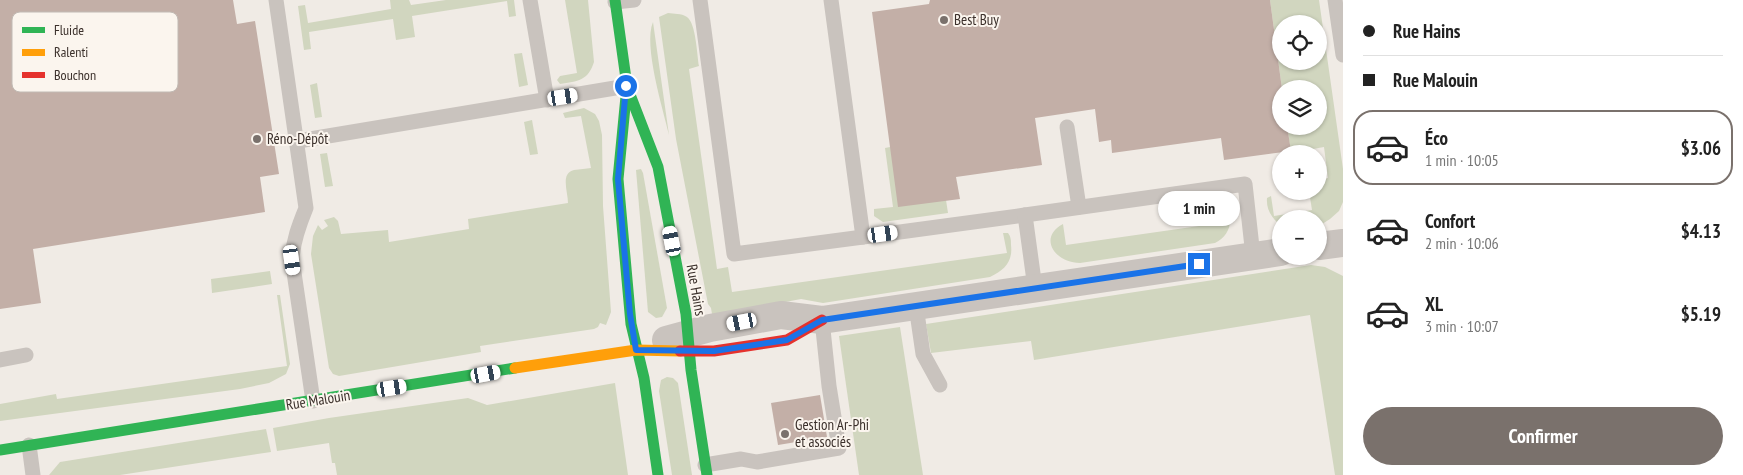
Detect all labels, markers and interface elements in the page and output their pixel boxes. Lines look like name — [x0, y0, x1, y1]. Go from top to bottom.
place label: Best Buy — [954, 10, 999, 29]
legend — [12, 12, 178, 92]
marker: Best Buy — [938, 14, 950, 26]
map controls — [1272, 15, 1327, 265]
button: locate — [1272, 15, 1327, 70]
text: Rue Hains — [1393, 19, 1461, 43]
text: Fluide — [54, 21, 84, 39]
text: Ralenti — [54, 43, 88, 61]
text: Bouchon — [54, 66, 96, 84]
text: Rue Malouin — [1393, 68, 1478, 92]
route start — [615, 75, 637, 97]
button: layers — [1272, 80, 1327, 135]
car — [547, 87, 578, 107]
icon: car — [1365, 125, 1410, 170]
text: Éco — [1425, 126, 1448, 150]
place label: Réno-Dépôt — [267, 129, 328, 148]
marker: Réno-Dépôt — [251, 133, 263, 145]
text: $3.06 — [1681, 136, 1721, 160]
button: + — [1272, 145, 1327, 200]
text: 1 min · 10:05 — [1425, 150, 1499, 170]
callout: 1 min — [1158, 192, 1240, 226]
text: 1 min — [1183, 198, 1215, 218]
icon: car — [1365, 208, 1410, 253]
text: Confort — [1425, 209, 1475, 233]
button: − — [1272, 210, 1327, 265]
text: $4.13 — [1681, 219, 1721, 243]
car — [867, 224, 898, 244]
car — [661, 225, 682, 257]
text: 2 min · 10:06 — [1425, 233, 1499, 253]
car — [282, 244, 301, 276]
route end — [1188, 253, 1210, 275]
street label: Rue Hains — [683, 263, 710, 317]
icon: car — [1365, 291, 1410, 336]
text: XL — [1425, 292, 1443, 316]
text: $5.19 — [1681, 302, 1721, 326]
car — [725, 312, 758, 332]
text: 3 min · 10:07 — [1425, 316, 1499, 336]
car — [469, 364, 502, 384]
car — [376, 378, 407, 398]
street label: Rue Malouin — [284, 385, 351, 414]
button: Confirmer — [1363, 407, 1723, 465]
place label: Gestion Ar-Phi et associés — [795, 415, 869, 451]
marker: Gestion Ar-Phi et associés — [779, 428, 791, 440]

